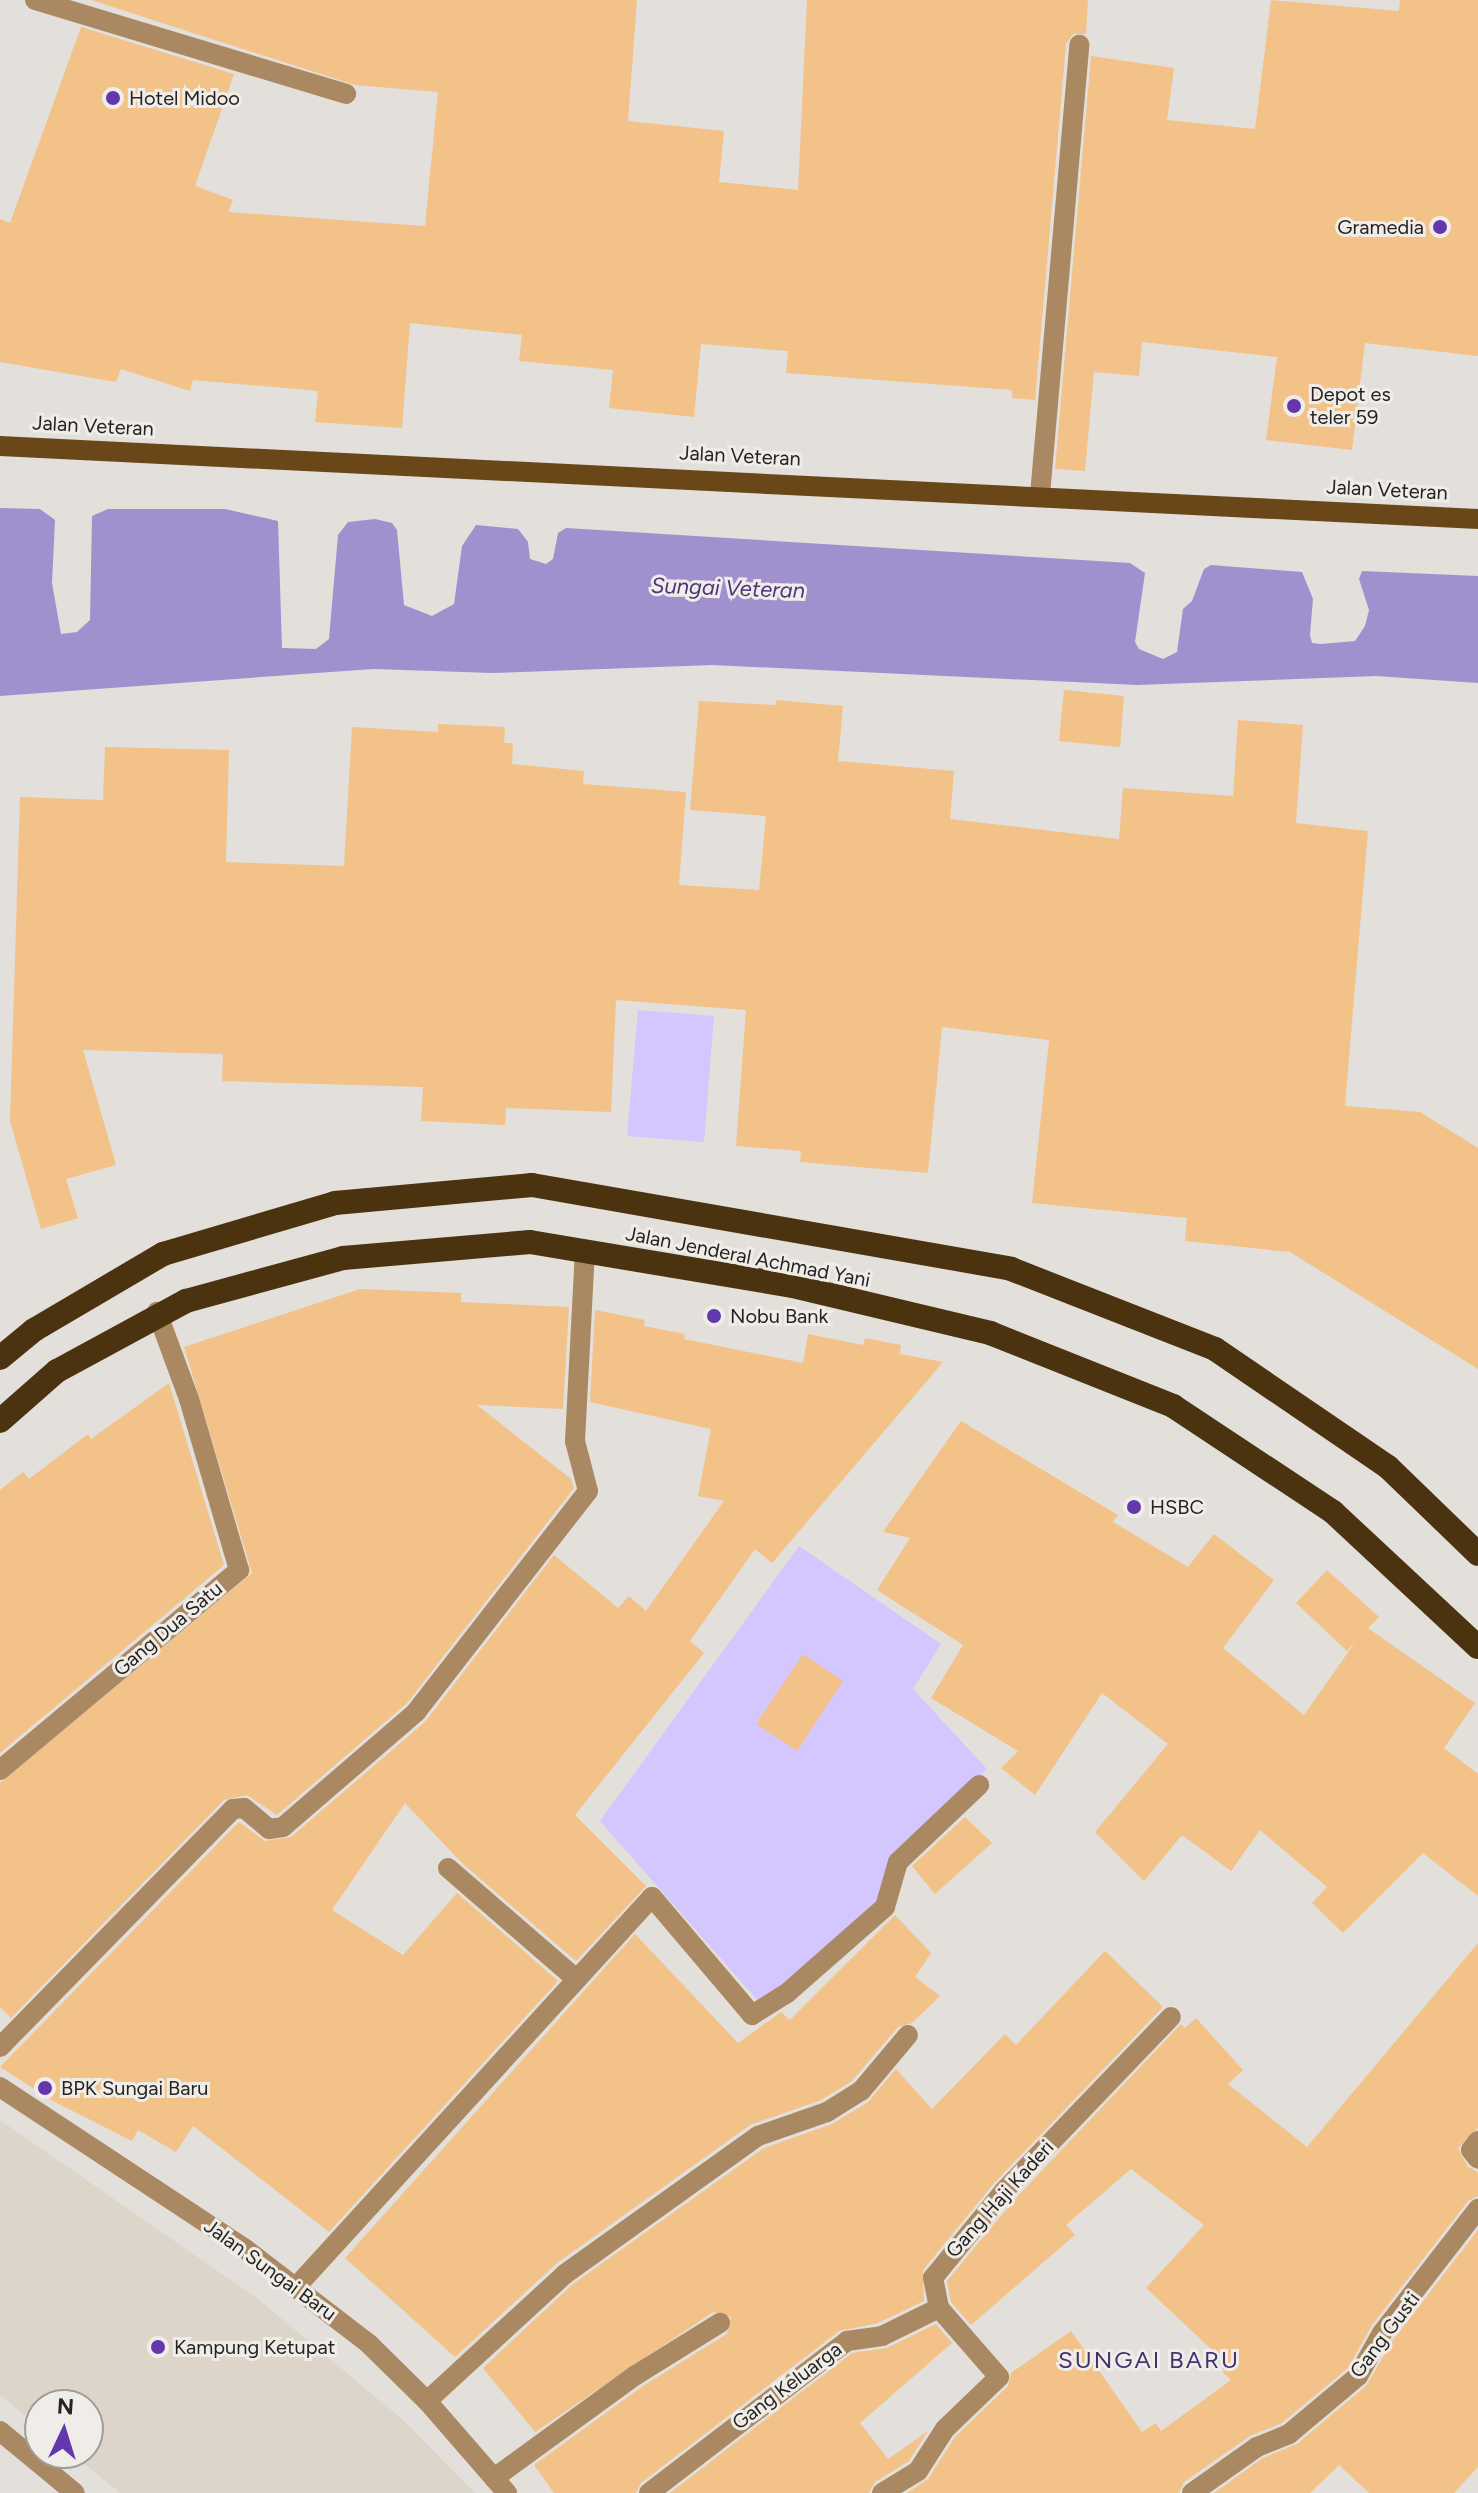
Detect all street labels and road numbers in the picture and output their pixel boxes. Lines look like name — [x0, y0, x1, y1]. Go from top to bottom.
street label: Jalan Veteran — [32, 411, 154, 441]
street label: Jalan Veteran — [679, 441, 801, 471]
street label: Jalan Veteran — [1326, 475, 1448, 505]
street label: Jalan Jenderal Achmad Yani — [624, 1221, 872, 1293]
street label: Gang Dua Satu — [109, 1577, 227, 1681]
street label: Gang Haji Kaderi — [941, 2135, 1059, 2263]
street label: Jalan Sungai Baru — [199, 2214, 341, 2326]
street label: Gang Gusti — [1345, 2287, 1425, 2383]
street label: Gang Keluarga — [728, 2337, 846, 2435]

